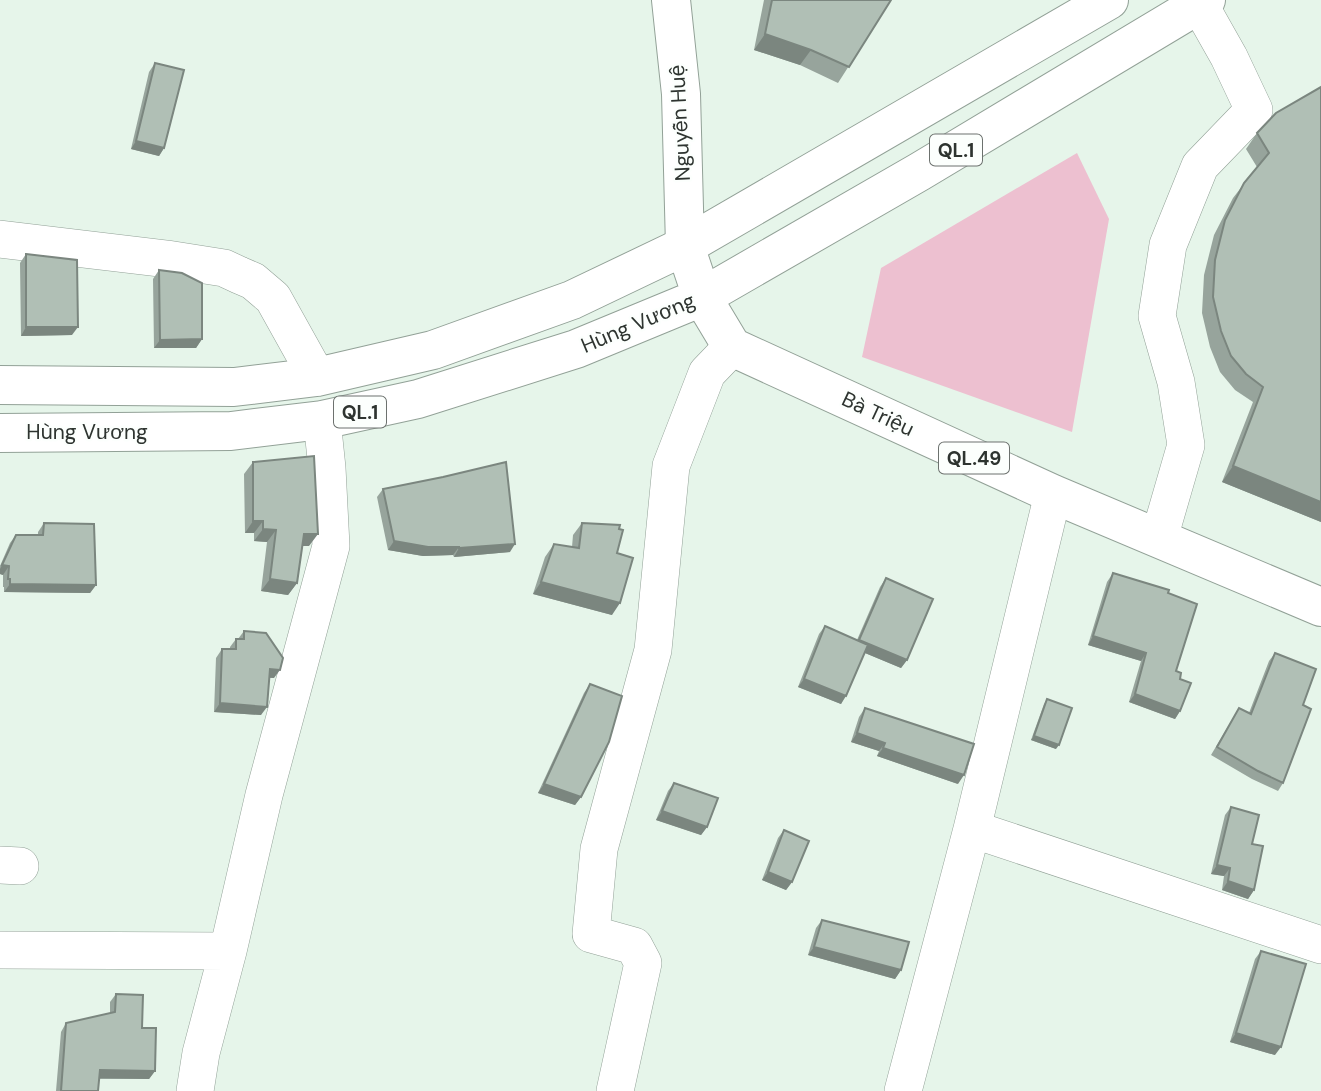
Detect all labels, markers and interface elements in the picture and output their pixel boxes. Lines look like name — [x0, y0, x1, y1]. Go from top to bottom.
street label: Nguyễn Huệ — [663, 64, 697, 182]
road number: QL.1 — [930, 134, 982, 166]
street label: Hùng Vương — [577, 286, 700, 360]
street label: Bà Triệu — [837, 385, 919, 443]
road number: QL.1 — [334, 396, 386, 428]
street label: Hùng Vương — [26, 418, 148, 446]
road number: QL.49 — [939, 442, 1009, 474]

